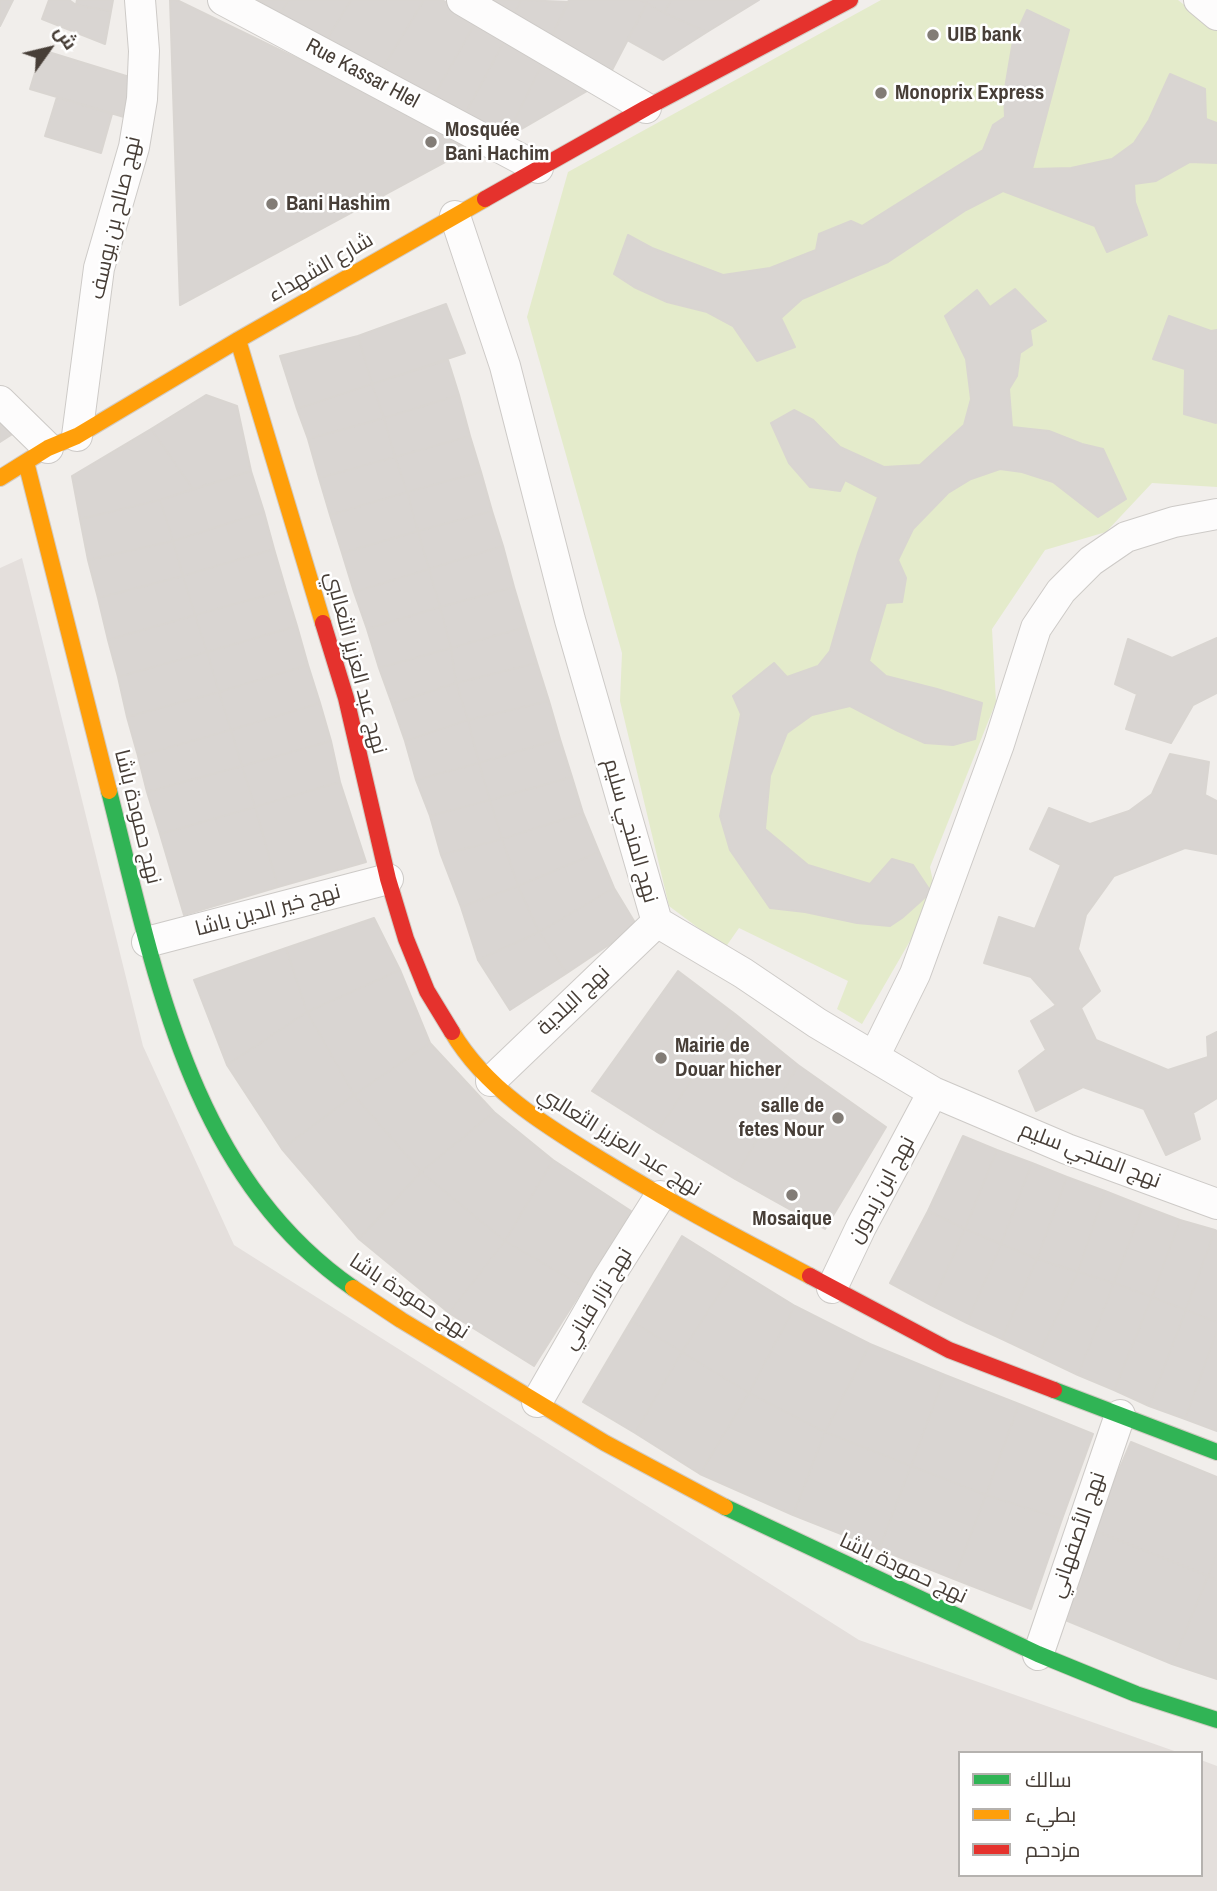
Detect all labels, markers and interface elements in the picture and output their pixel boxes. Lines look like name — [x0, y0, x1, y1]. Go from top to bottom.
north arrow — [14, 14, 84, 84]
text: ش — [49, 20, 84, 55]
place label: UIB bank — [947, 22, 1022, 48]
marker: UIB bank — [925, 27, 941, 43]
street label: Rue Kassar Hlel — [301, 34, 423, 114]
place label: Monoprix Express — [895, 80, 1044, 106]
marker: Monoprix Express — [873, 85, 889, 101]
place label: Mosquée Bani Hachim — [445, 117, 549, 167]
street label: نهج صالح بن يوسف — [85, 134, 147, 302]
marker: Mosquée Bani Hachim — [423, 134, 439, 150]
place label: Bani Hashim — [286, 191, 390, 217]
marker: Bani Hashim — [264, 196, 280, 212]
street label: شارع الشهداء — [264, 228, 378, 308]
street label: نهج عبد العزيز الثعالبي — [319, 569, 391, 757]
street label: نهج حمودة باشا — [108, 747, 166, 887]
street label: نهج المنجي سليم — [597, 756, 663, 906]
street label: نهج خير الدين باشا — [193, 879, 343, 943]
street label: نهج البلدية — [532, 961, 616, 1041]
place label: Mairie de Douar hicher — [675, 1033, 781, 1083]
marker: Mairie de Douar hicher — [653, 1050, 669, 1066]
street label: نهج عبد العزيز الثعالبي — [533, 1082, 705, 1202]
place label: salle de fetes Nour — [739, 1093, 824, 1143]
marker: salle de fetes Nour — [830, 1110, 846, 1126]
street label: نهج المنجي سليم — [1016, 1118, 1164, 1194]
street label: نهج ابن زيدون — [843, 1132, 921, 1248]
marker: Mosaique — [784, 1187, 800, 1203]
place label: Mosaique — [752, 1206, 832, 1232]
street label: نهج نزار قباني — [558, 1243, 638, 1355]
street label: نهج حمودة باشا — [344, 1249, 474, 1345]
street label: نهج الأصفهاني — [1045, 1469, 1111, 1601]
street label: نهج حمودة باشا — [835, 1528, 971, 1610]
legend — [958, 1751, 1203, 1877]
text: سالك — [1025, 1765, 1072, 1794]
text: بطيء — [1025, 1800, 1076, 1829]
text: مزدحم — [1025, 1835, 1080, 1864]

